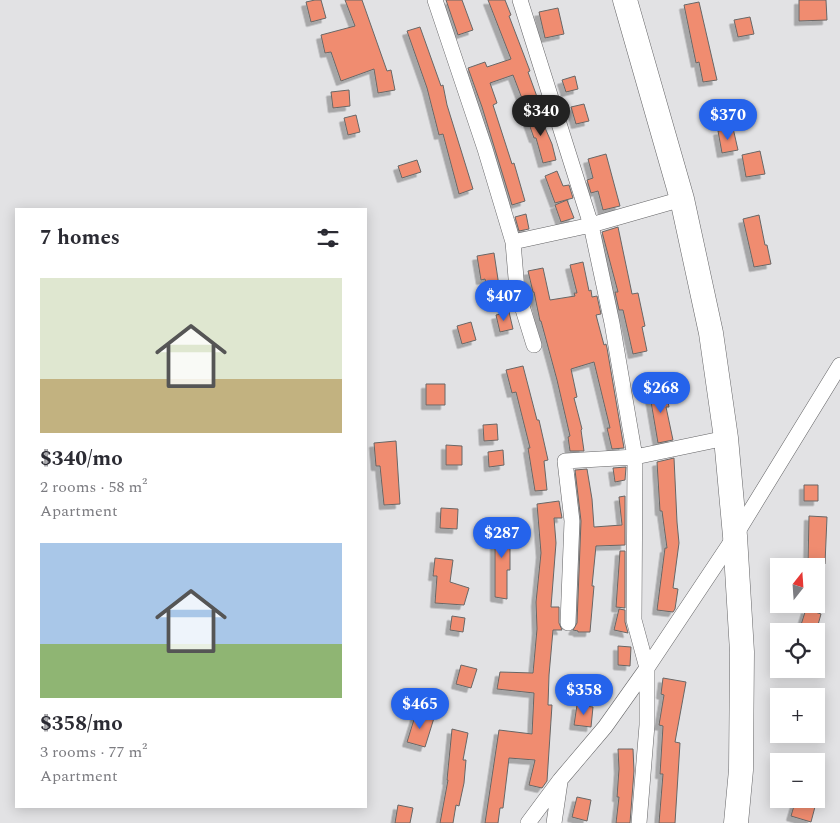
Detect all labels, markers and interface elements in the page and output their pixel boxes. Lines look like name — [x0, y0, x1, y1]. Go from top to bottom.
pin: $340 — [511, 94, 571, 137]
pin: $370 — [698, 98, 758, 141]
text: $340 — [523, 99, 559, 123]
text: $370 — [710, 103, 746, 127]
text: 7 homes — [40, 222, 120, 254]
icon: filters — [314, 224, 342, 252]
pin: $407 — [474, 280, 534, 322]
text: $407 — [486, 284, 522, 308]
icon: home — [146, 311, 236, 401]
pin: $268 — [631, 372, 691, 414]
text: $268 — [643, 376, 679, 400]
text: $340/mo — [40, 443, 123, 475]
text: 2 rooms · 58 m² — [40, 475, 147, 499]
text: Apartment — [40, 499, 118, 523]
pin: $287 — [472, 516, 532, 559]
text: $287 — [484, 521, 520, 545]
north arrow — [770, 558, 825, 612]
map controls — [770, 558, 825, 808]
icon: home — [146, 576, 236, 666]
button: locate — [770, 623, 825, 678]
pin: $358 — [554, 674, 614, 716]
text: $358 — [566, 678, 602, 702]
pin: $465 — [390, 688, 450, 730]
button: + — [770, 688, 825, 743]
text: $465 — [402, 692, 438, 716]
text: $358/mo — [40, 708, 123, 740]
text: 3 rooms · 77 m² — [40, 740, 147, 764]
button: − — [770, 753, 825, 808]
text: Apartment — [40, 764, 118, 788]

